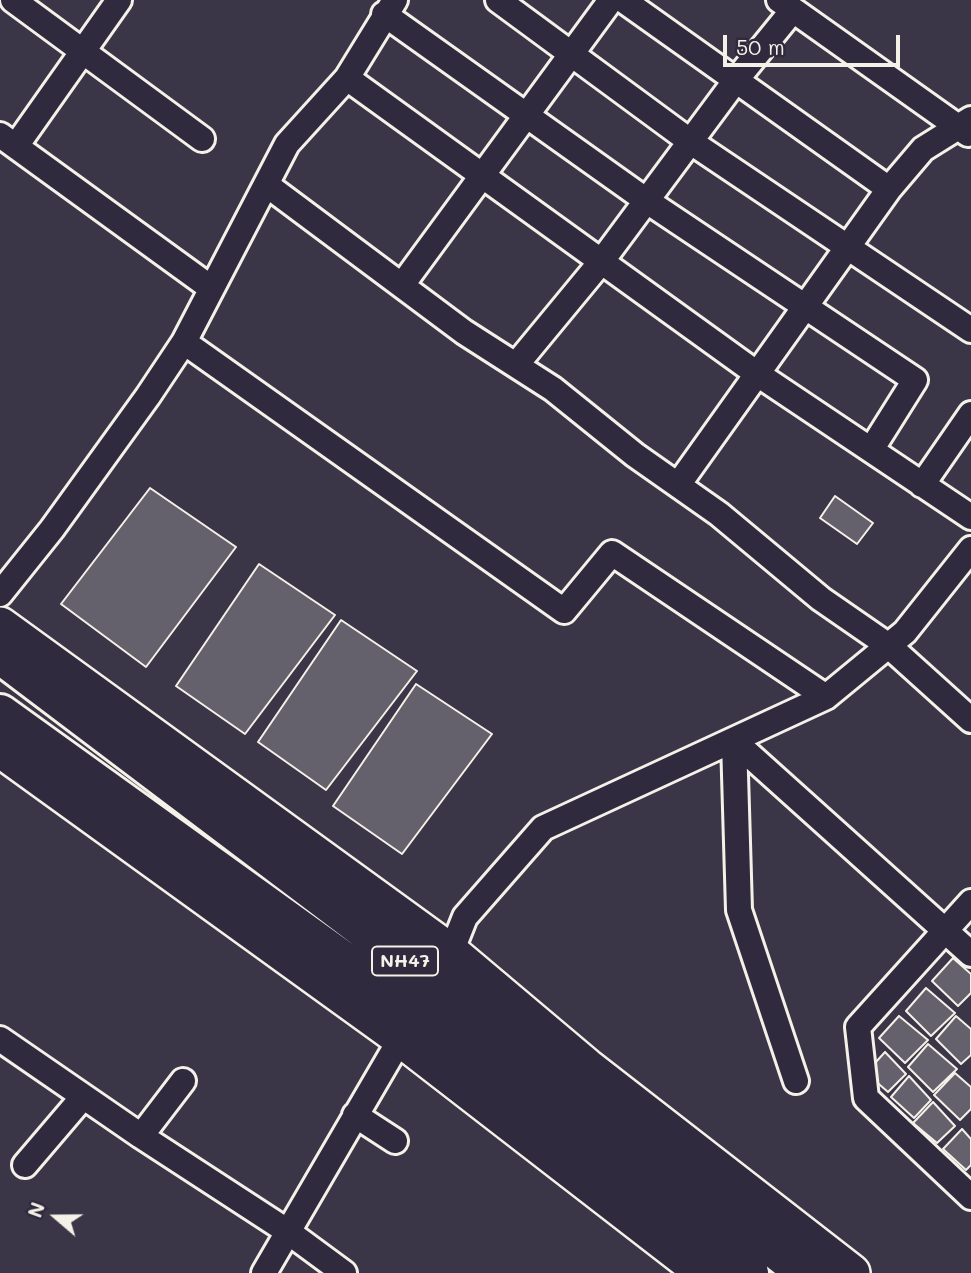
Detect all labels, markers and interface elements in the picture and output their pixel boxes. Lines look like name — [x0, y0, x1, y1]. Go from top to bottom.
scale bar — [726, 21, 903, 65]
text: 50 m — [736, 33, 785, 60]
road number: NH47 — [372, 946, 438, 976]
north arrow — [21, 1182, 91, 1252]
text: N — [22, 1199, 50, 1221]

